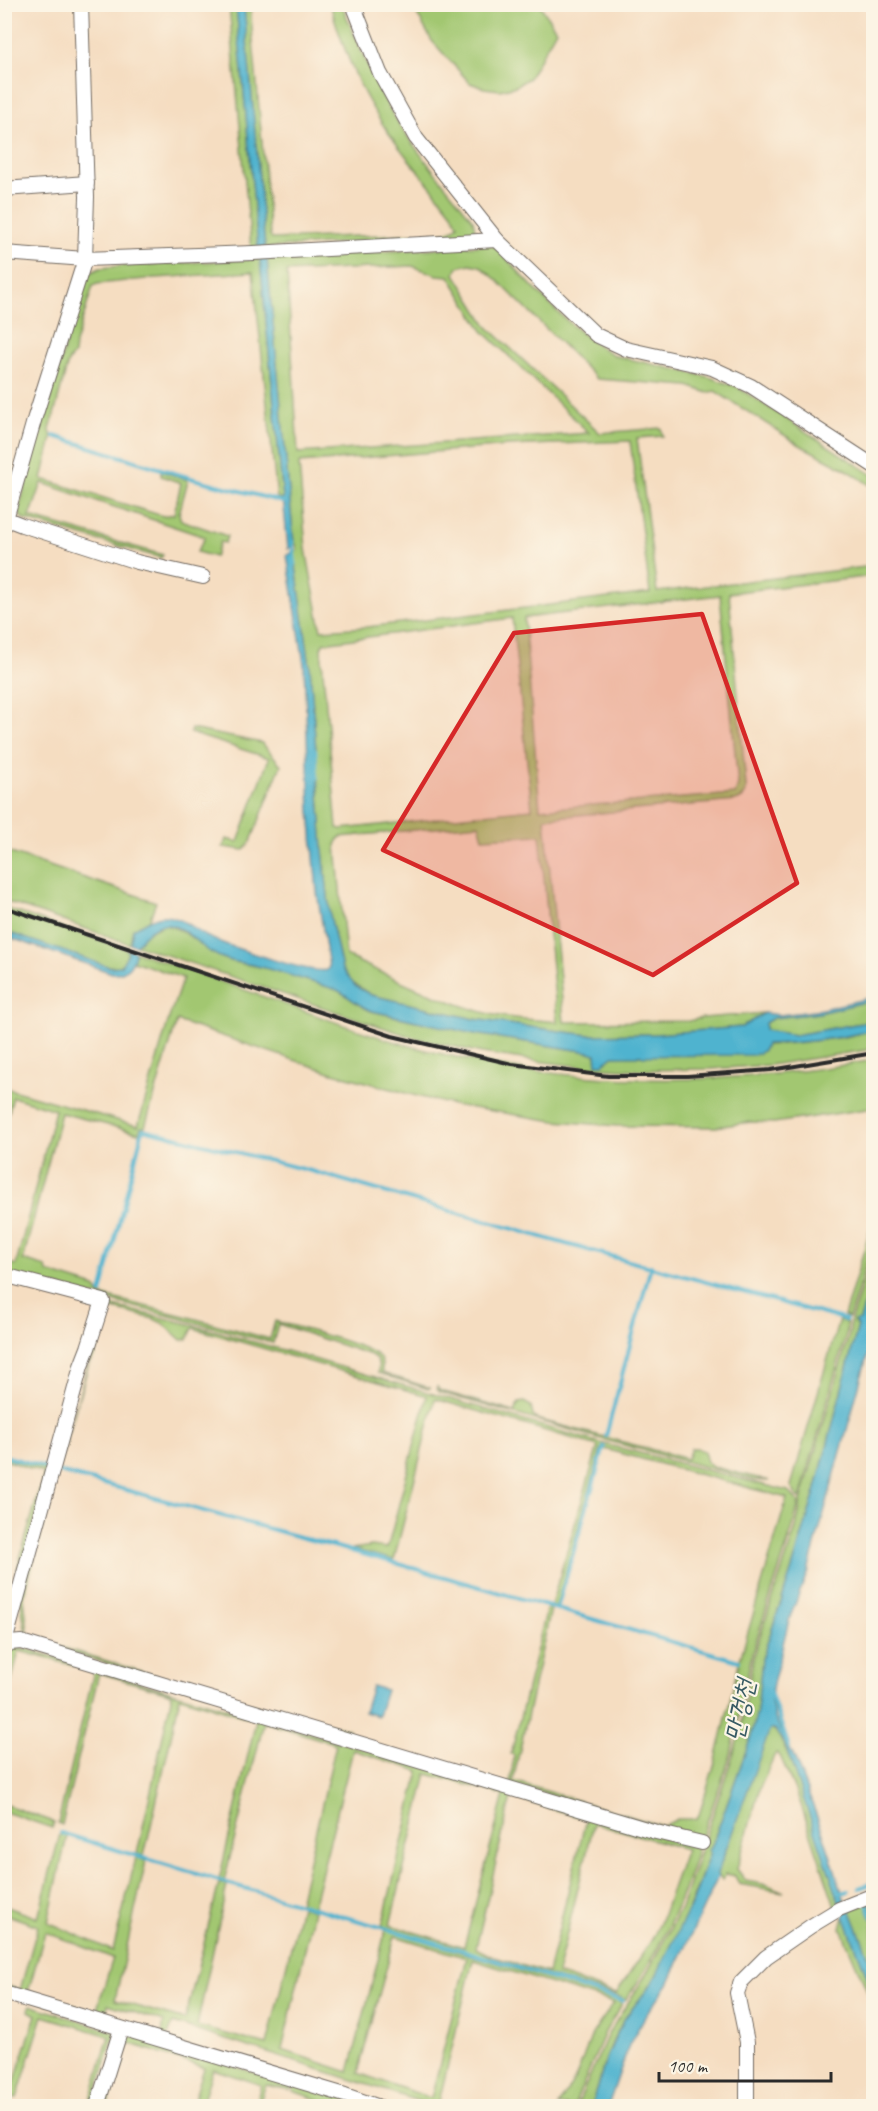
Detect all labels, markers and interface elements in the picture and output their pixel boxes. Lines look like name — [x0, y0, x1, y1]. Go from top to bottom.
water label: 만겅천 — [717, 1673, 763, 1744]
scale bar — [659, 2045, 832, 2083]
text: 100 m — [668, 2055, 709, 2077]

